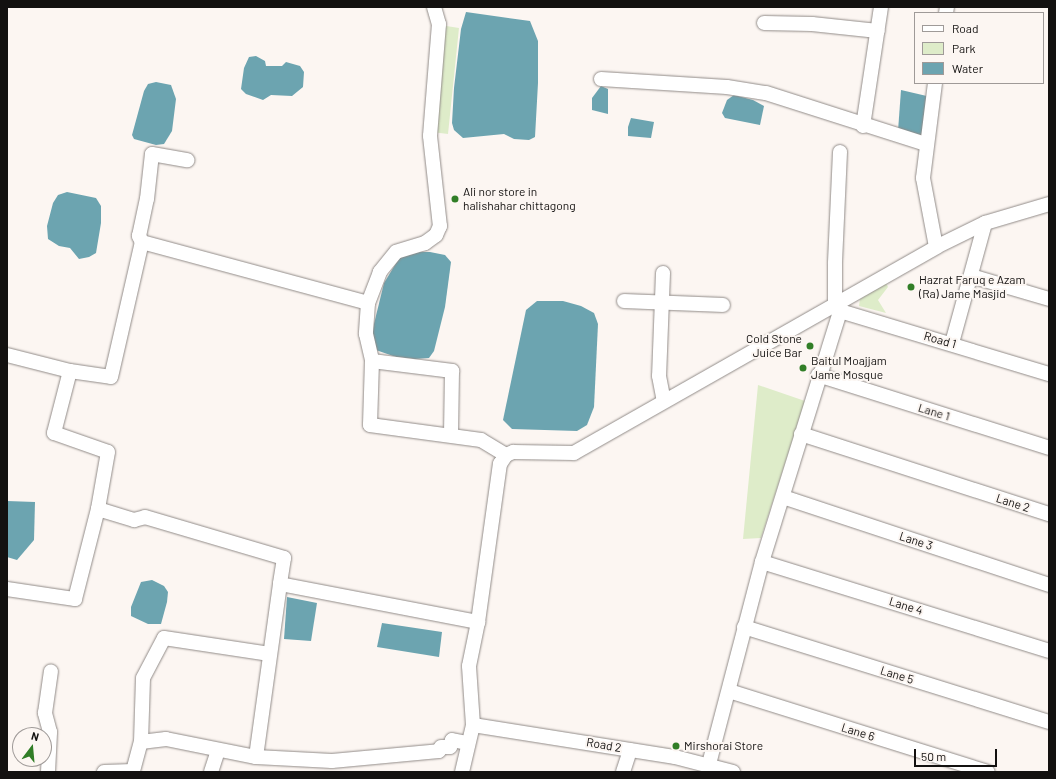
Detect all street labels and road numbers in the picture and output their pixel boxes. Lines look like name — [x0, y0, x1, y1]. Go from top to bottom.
street label: Road 1 — [922, 329, 958, 351]
street label: Lane 1 — [916, 400, 952, 424]
street label: Lane 2 — [994, 491, 1032, 515]
street label: Lane 3 — [897, 529, 935, 553]
street label: Lane 4 — [887, 594, 925, 618]
street label: Lane 5 — [878, 663, 916, 687]
street label: Lane 6 — [839, 720, 877, 744]
street label: Road 2 — [585, 735, 623, 755]

